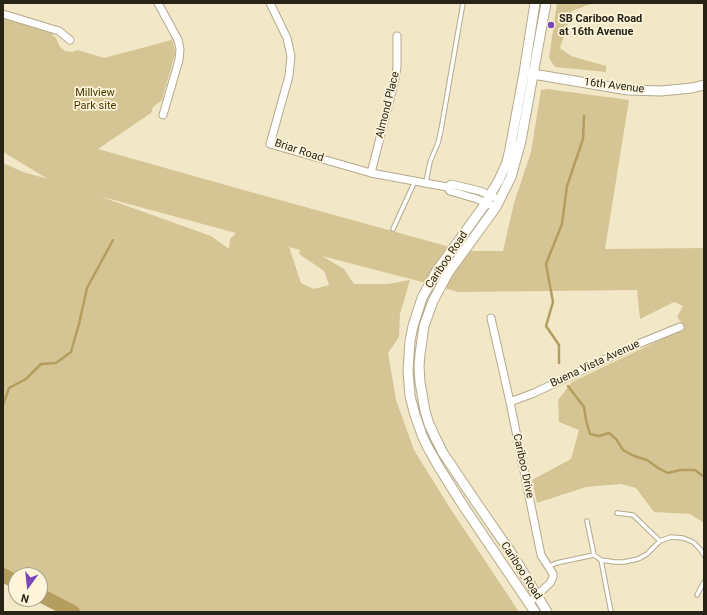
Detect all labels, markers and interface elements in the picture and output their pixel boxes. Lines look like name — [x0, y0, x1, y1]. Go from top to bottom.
place label: SB Cariboo Road at 16th Avenue — [559, 12, 642, 38]
marker: SB Cariboo Road at 16th Avenue — [546, 20, 556, 30]
street label: Almond Place — [373, 70, 403, 140]
street label: 16th Avenue — [583, 76, 645, 96]
park label: Millview Park site — [74, 86, 116, 112]
street label: Briar Road — [273, 137, 325, 165]
street label: Cariboo Road — [423, 229, 471, 291]
street label: Buena Vista Avenue — [548, 337, 642, 391]
street label: Cariboo Drive — [510, 432, 536, 500]
street label: Cariboo Road — [497, 540, 545, 602]
north arrow — [8, 567, 48, 607]
text: N — [20, 591, 30, 605]

